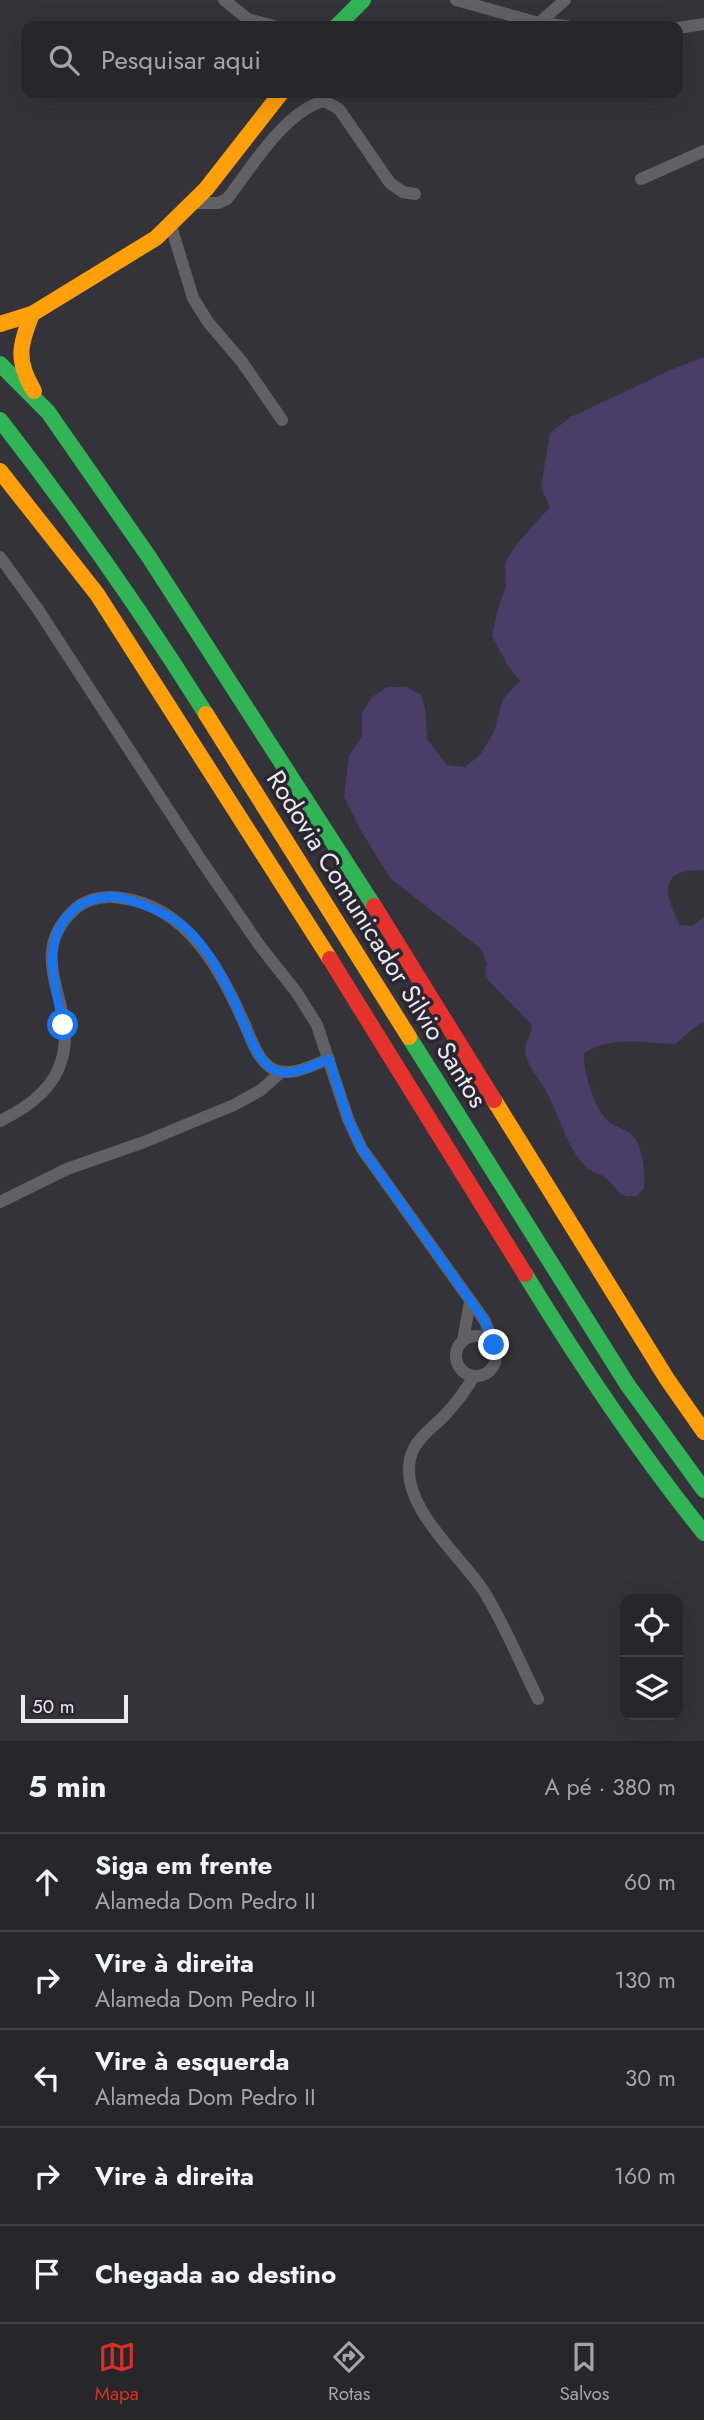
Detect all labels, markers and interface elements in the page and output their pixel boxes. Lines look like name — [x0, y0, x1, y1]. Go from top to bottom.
search box — [21, 21, 683, 98]
icon: search — [45, 41, 83, 79]
text: Pesquisar aqui — [101, 41, 261, 79]
street label: Rodovia Comunicador Silvio Santos — [257, 763, 497, 1115]
route start — [47, 1009, 78, 1040]
route end — [478, 1329, 509, 1360]
map controls — [620, 1594, 683, 1720]
button: locate — [620, 1594, 683, 1657]
button: layers — [620, 1657, 683, 1720]
scale bar — [21, 1692, 128, 1724]
text: 50 m — [32, 1693, 75, 1720]
text: 5 min — [28, 1765, 106, 1808]
text: A pé · 380 m — [545, 1770, 676, 1804]
text: Siga em frente — [95, 1846, 272, 1884]
icon: ahead — [28, 1863, 66, 1901]
text: 60 m — [624, 1865, 676, 1899]
text: Alameda Dom Pedro II — [95, 1884, 316, 1918]
text: Vire à direita — [95, 1944, 254, 1982]
icon: right — [28, 1961, 66, 1999]
text: 130 m — [614, 1963, 676, 1997]
text: Alameda Dom Pedro II — [95, 1982, 316, 2016]
text: Vire à esquerda — [95, 2042, 290, 2080]
icon: left — [28, 2059, 66, 2097]
text: 30 m — [625, 2061, 676, 2095]
text: Alameda Dom Pedro II — [95, 2080, 316, 2114]
icon: right — [28, 2157, 66, 2195]
text: Vire à direita — [95, 2157, 254, 2195]
text: 160 m — [614, 2159, 676, 2193]
icon: arrive — [28, 2255, 66, 2293]
text: Chegada ao destino — [95, 2255, 336, 2293]
tab: Mapa — [95, 2338, 139, 2407]
tab: Rotas — [328, 2338, 370, 2407]
tab: Salvos — [559, 2338, 609, 2407]

